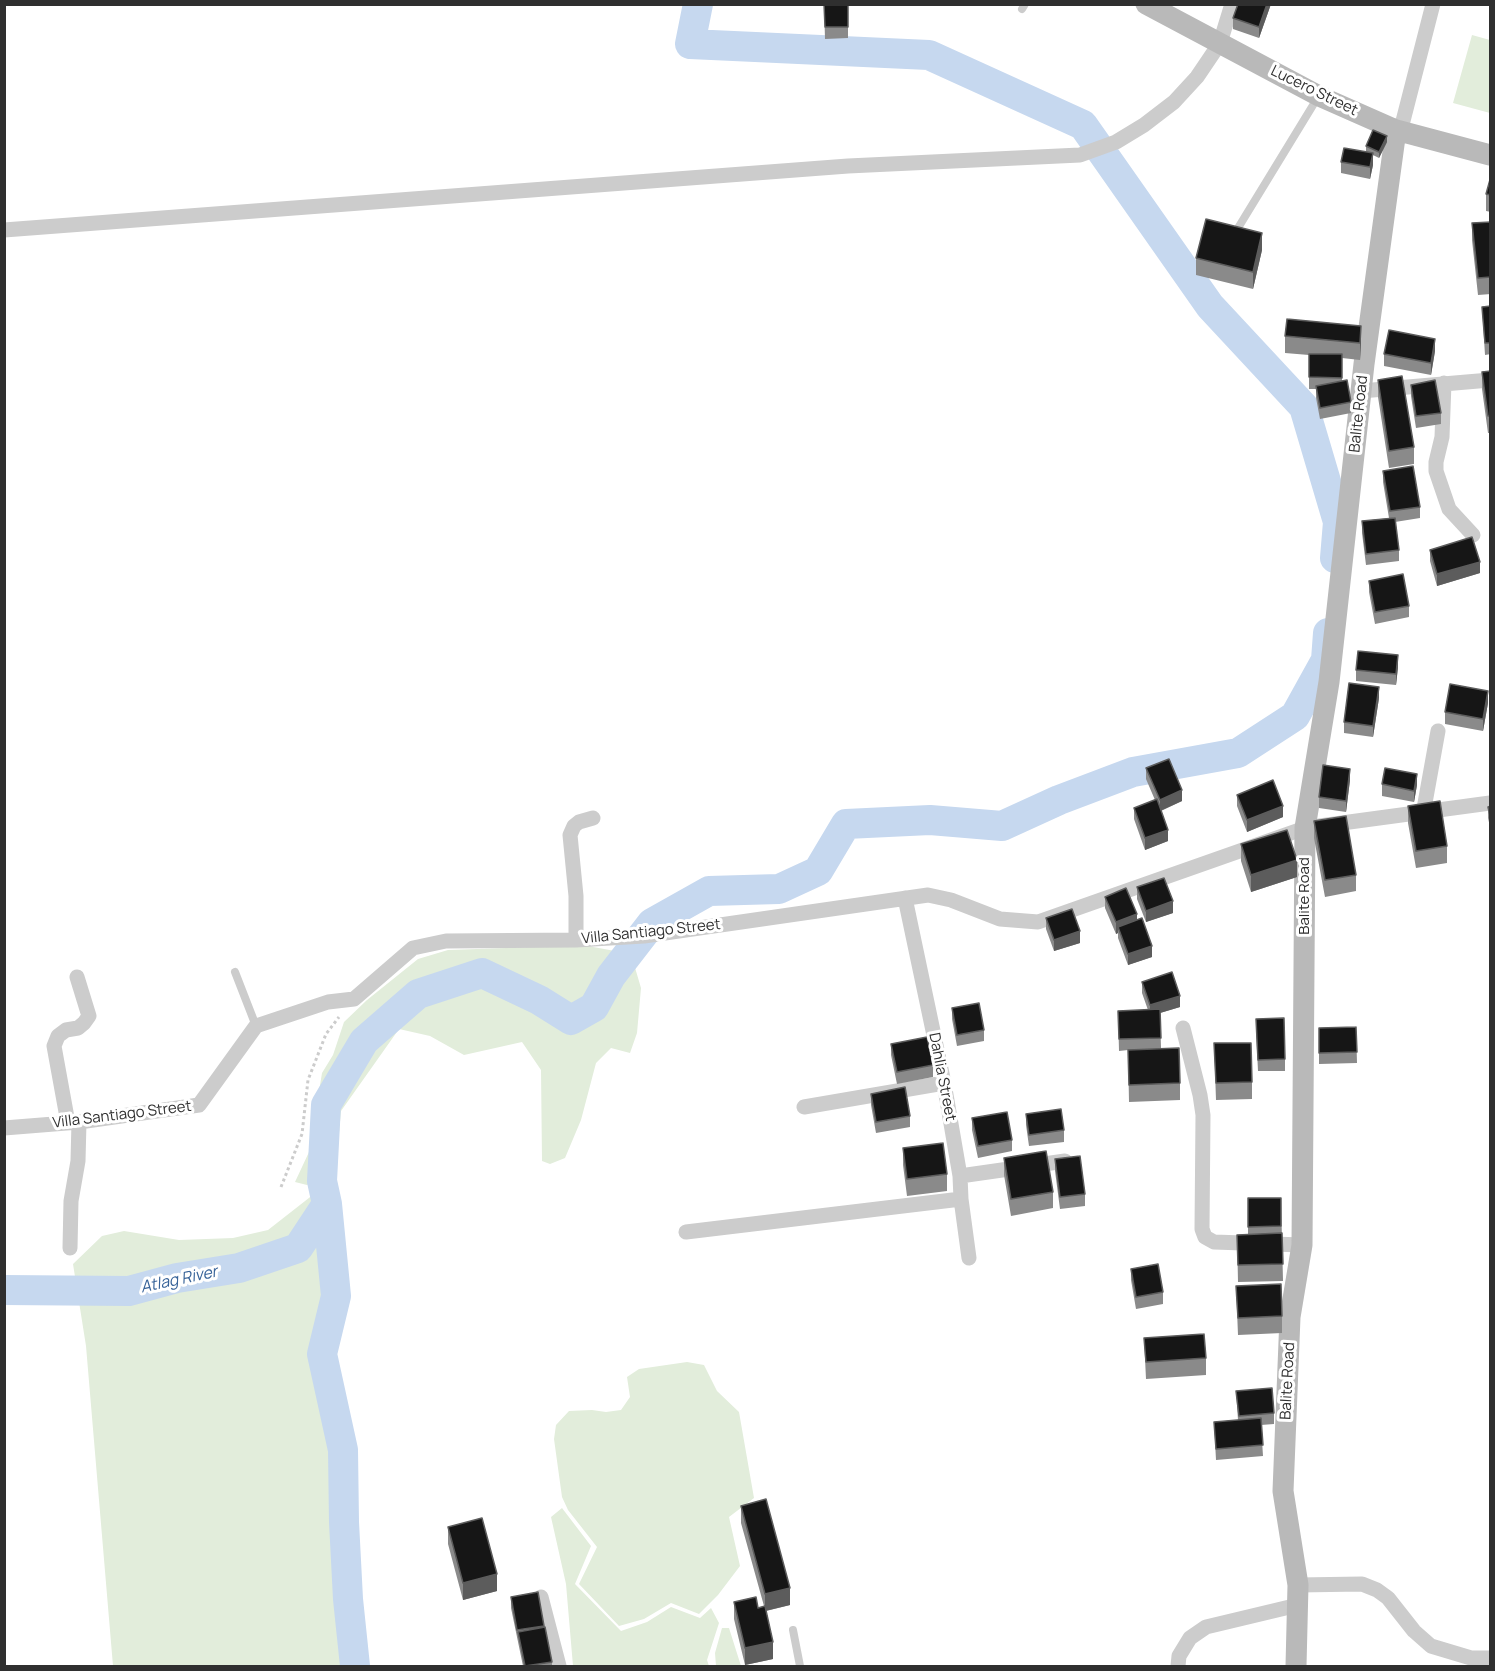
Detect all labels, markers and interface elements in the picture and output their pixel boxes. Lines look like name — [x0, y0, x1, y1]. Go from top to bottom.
street label: Lucero Street — [1268, 62, 1360, 120]
street label: Balite Road — [1346, 374, 1372, 454]
street label: Balite Road — [1296, 857, 1314, 935]
street label: Villa Santiago Street — [581, 916, 721, 948]
street label: Dahlia Street — [925, 1031, 959, 1123]
street label: Villa Santiago Street — [52, 1098, 192, 1132]
water label: Atlag River — [139, 1262, 219, 1298]
street label: Balite Road — [1277, 1342, 1299, 1420]

